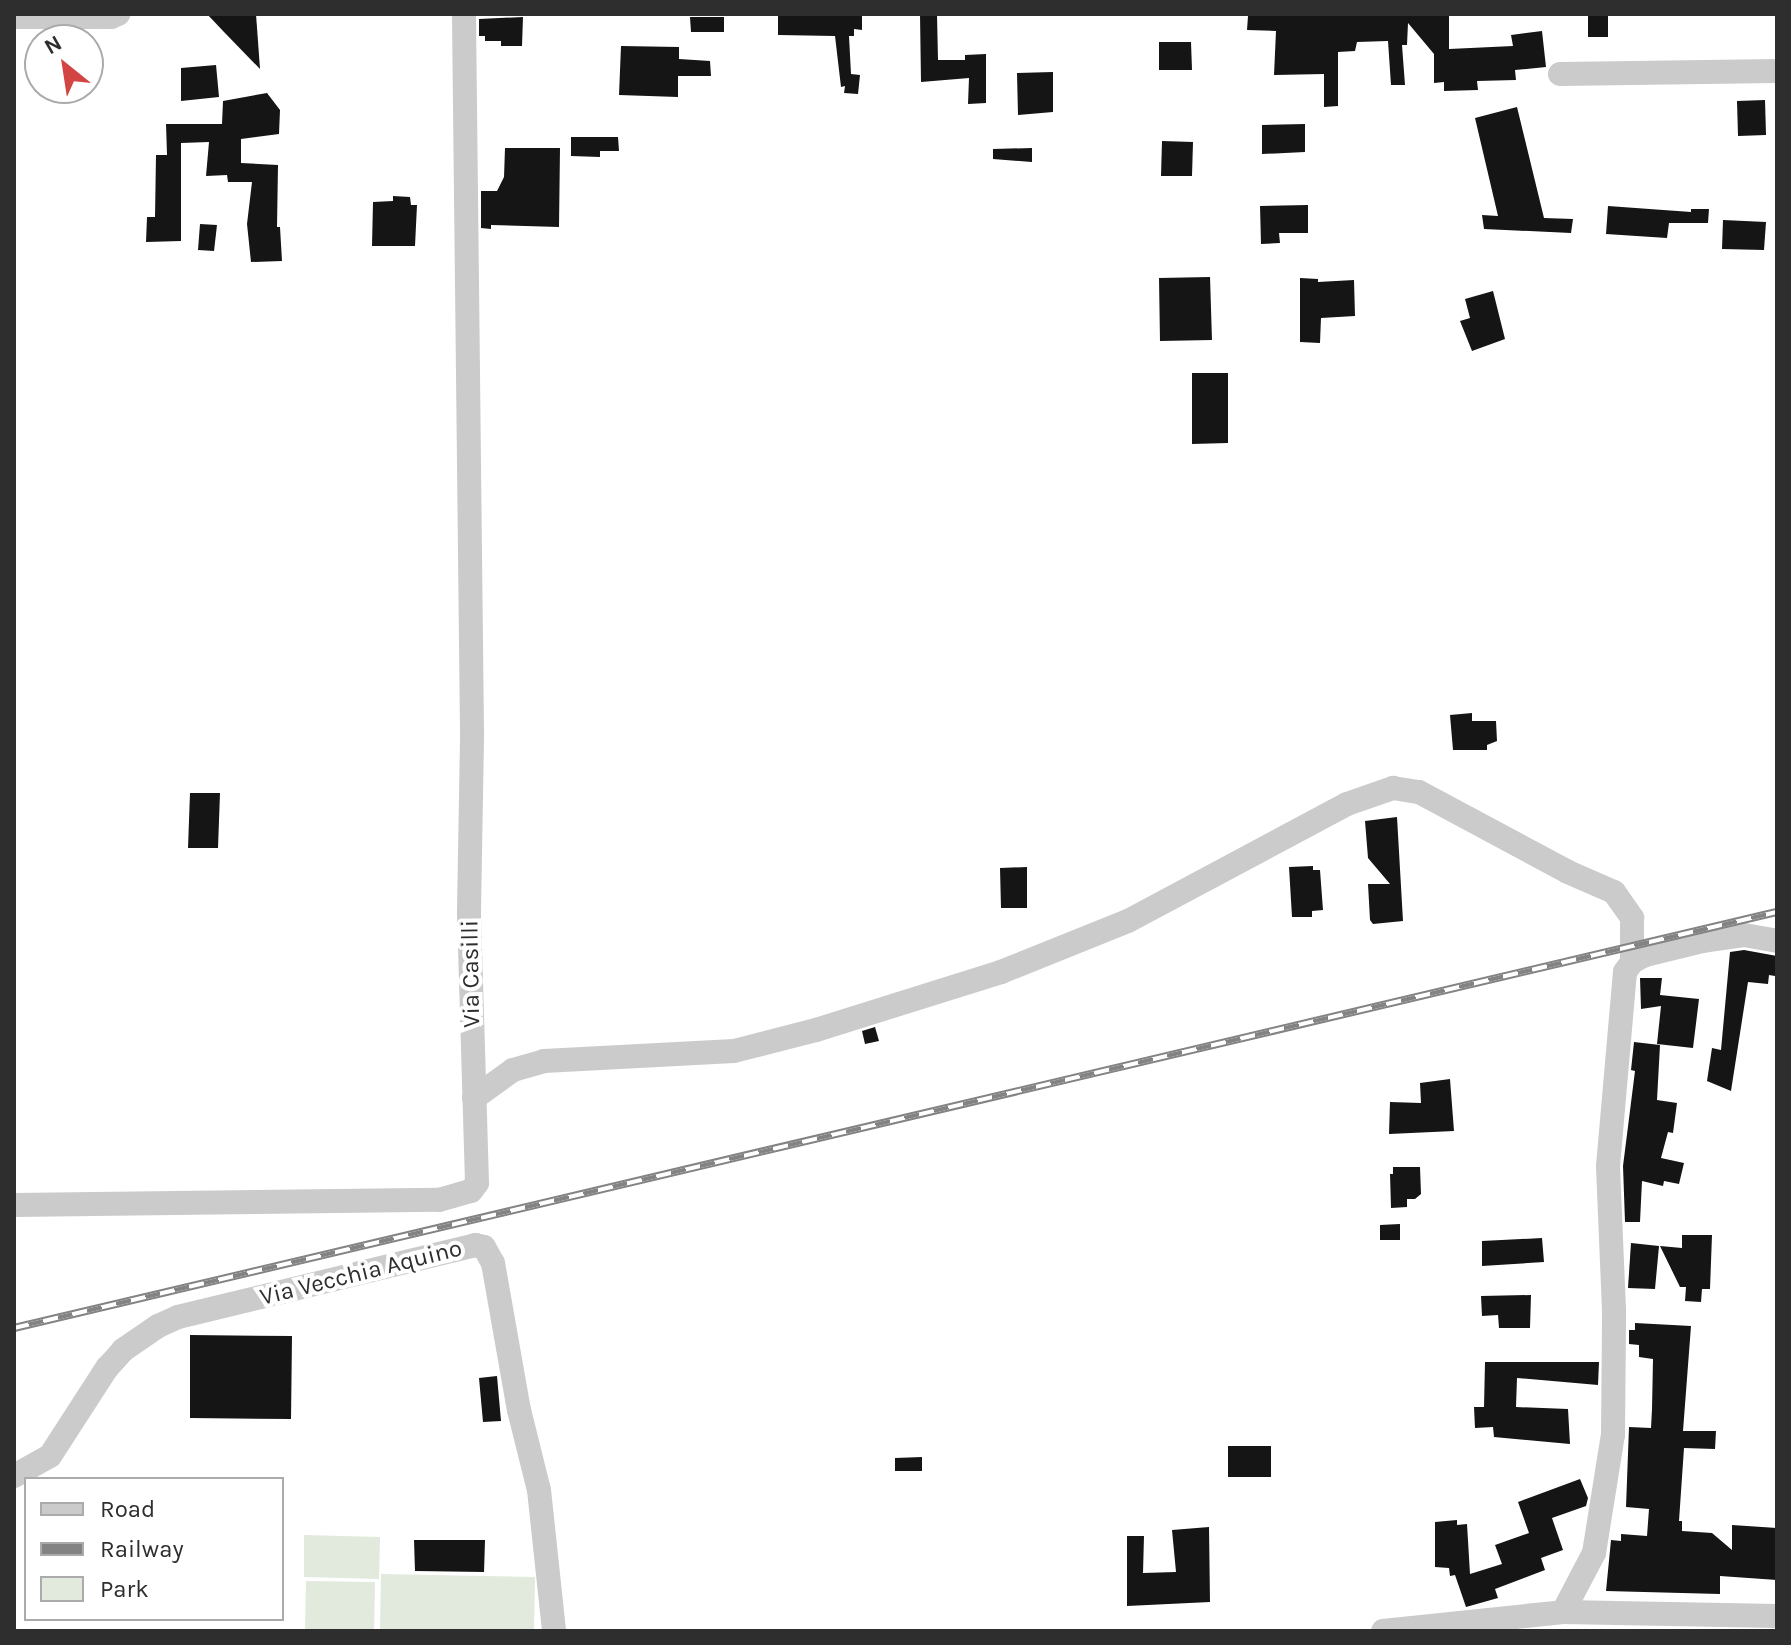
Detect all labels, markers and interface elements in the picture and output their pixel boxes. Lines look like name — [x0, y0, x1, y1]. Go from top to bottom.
north arrow — [24, 24, 104, 104]
text: N — [40, 30, 66, 60]
street label: Via Casilli — [456, 920, 486, 1028]
street label: Via Vecchia Aquino — [257, 1234, 465, 1312]
legend — [24, 1477, 284, 1621]
text: Road — [100, 1495, 155, 1523]
text: Railway — [100, 1535, 184, 1563]
text: Park — [100, 1575, 149, 1603]

